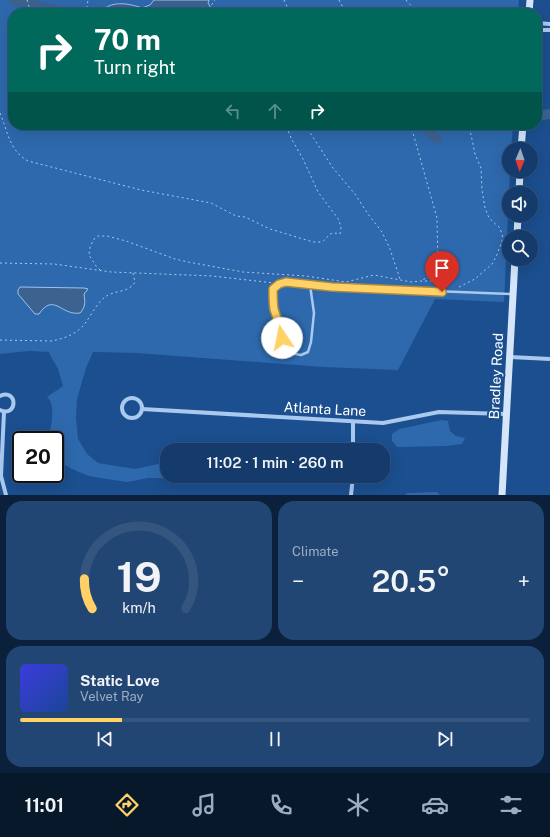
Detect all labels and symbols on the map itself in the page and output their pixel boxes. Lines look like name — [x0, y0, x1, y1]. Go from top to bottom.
north arrow — [502, 142, 538, 178]
pin — [425, 251, 459, 292]
position arrow — [261, 317, 303, 359]
street label: Bradley Road — [486, 332, 506, 420]
street label: Atlanta Lane — [283, 399, 367, 419]
speed limit sign: 20 — [12, 431, 64, 483]

